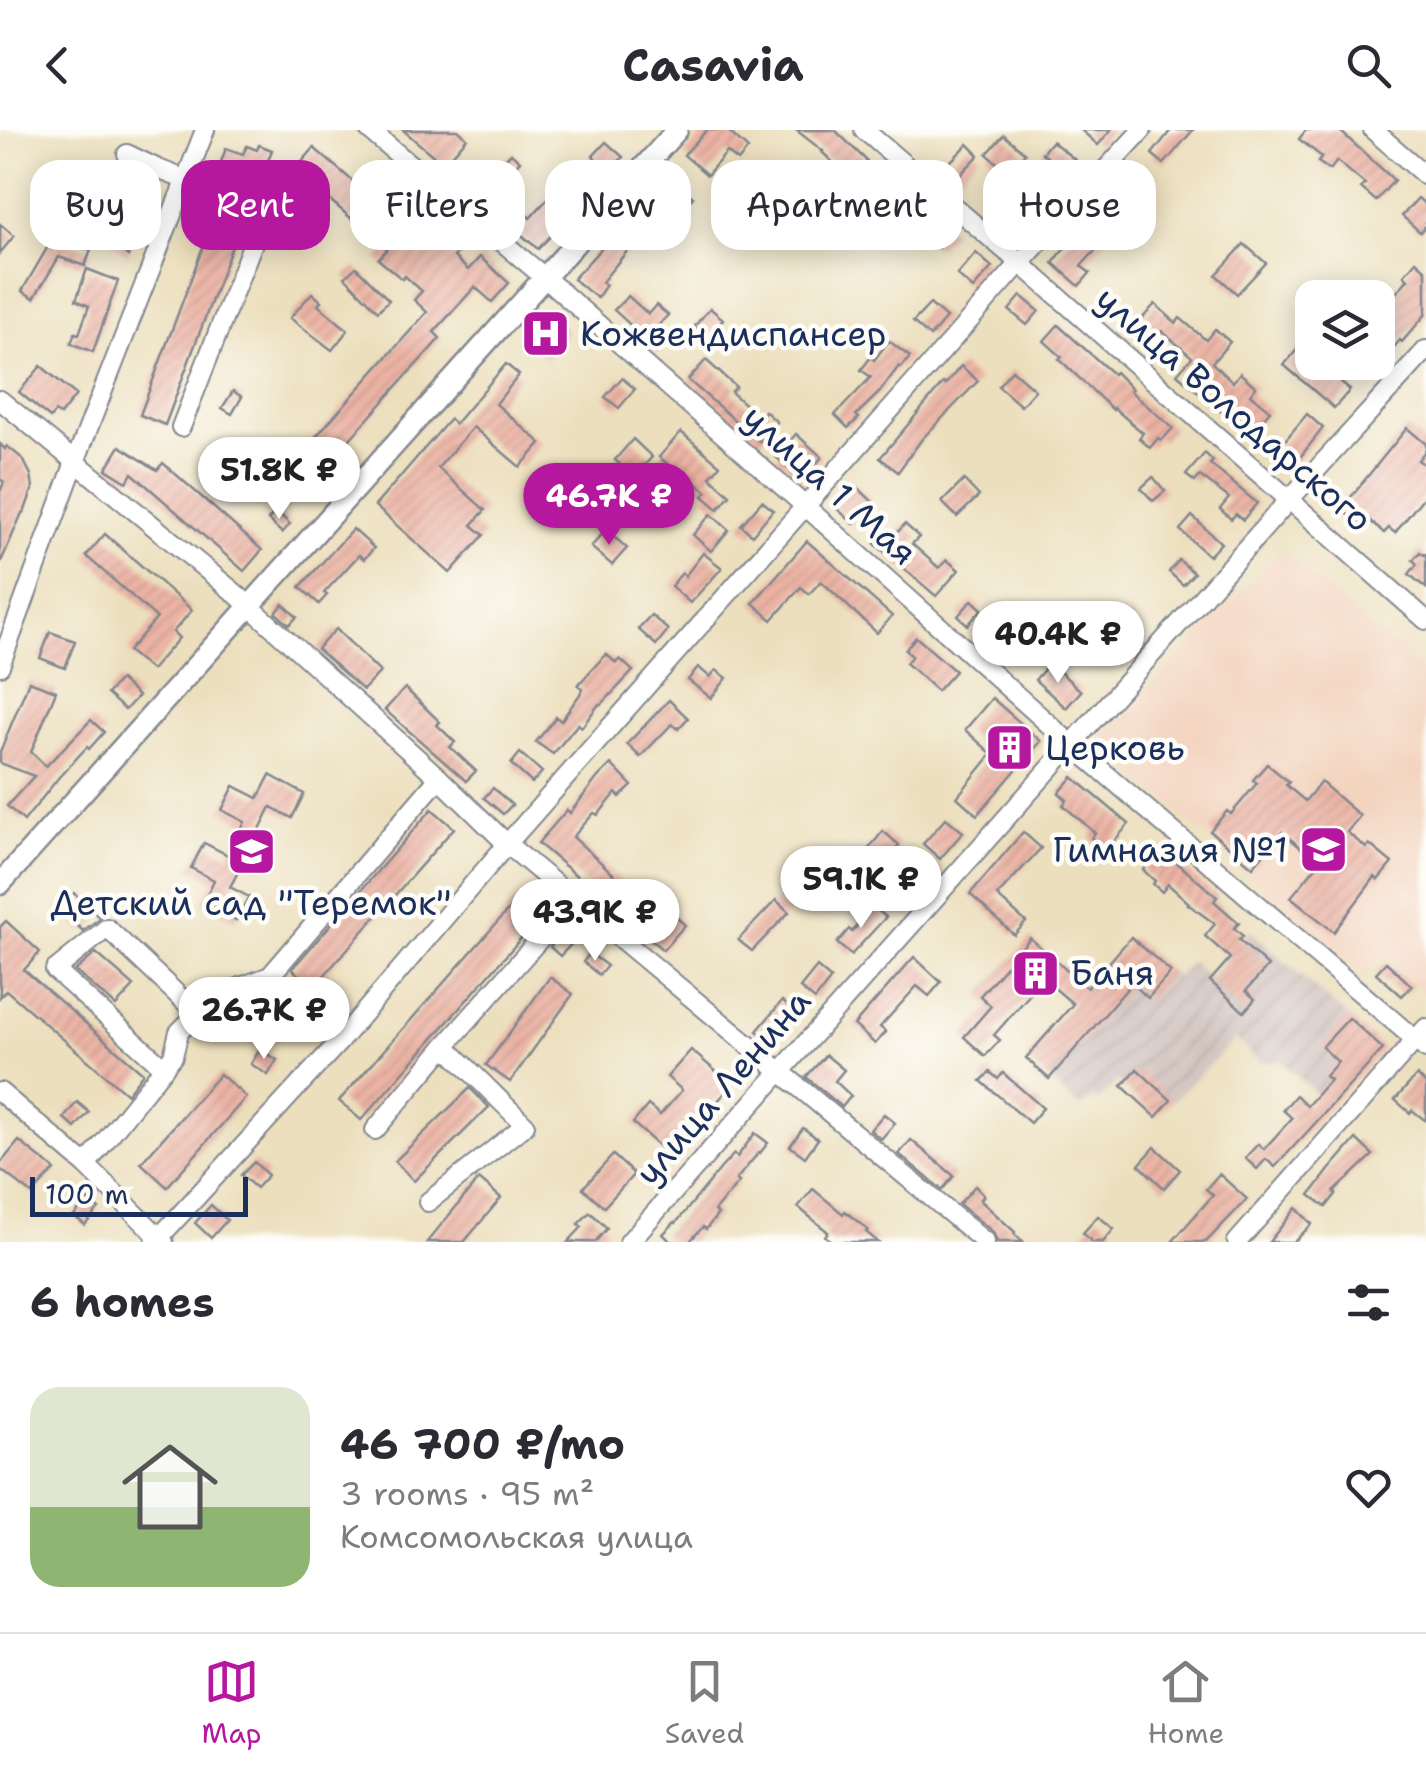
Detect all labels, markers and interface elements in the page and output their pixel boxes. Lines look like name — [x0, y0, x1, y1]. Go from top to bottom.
text: Casavia — [622, 35, 804, 95]
icon: back — [30, 38, 85, 93]
icon: search — [1341, 38, 1396, 93]
chip: Buy — [30, 160, 161, 250]
chip: Rent — [181, 160, 330, 250]
chip: Filters — [350, 160, 525, 250]
chip: New — [545, 160, 691, 250]
chip: Apartment — [711, 160, 963, 250]
chip: House — [983, 160, 1156, 250]
street label: улица Володарского — [1086, 275, 1383, 542]
map controls — [1295, 280, 1395, 380]
button: layers — [1295, 280, 1395, 380]
hospital icon: Кожвендиспансер — [519, 308, 571, 360]
place label: Кожвендиспансер — [580, 310, 886, 357]
street label: улица 1 Мая — [733, 394, 927, 575]
pin: 51.8K ₽ — [187, 437, 371, 522]
text: 51.8K ₽ — [220, 448, 338, 491]
pin: 46.7K ₽ — [517, 463, 701, 548]
text: 46.7K ₽ — [545, 474, 673, 517]
pin: 40.4K ₽ — [966, 601, 1150, 686]
text: 40.4K ₽ — [994, 612, 1122, 655]
building icon: Церковь — [984, 722, 1036, 774]
place label: Церковь — [1045, 724, 1185, 771]
school or university icon: Гимназия №1 — [1297, 824, 1349, 876]
school or university icon: Детский сад "Теремок" — [225, 825, 277, 877]
place label: Гимназия №1 — [1053, 826, 1288, 873]
pin: 59.1K ₽ — [769, 846, 953, 931]
text: 59.1K ₽ — [802, 857, 920, 900]
place label: Детский сад "Теремок" — [50, 879, 452, 926]
pin: 43.9K ₽ — [503, 879, 687, 964]
text: 43.9K ₽ — [532, 890, 658, 933]
building icon: Баня — [1009, 947, 1061, 999]
place label: Баня — [1070, 949, 1154, 996]
pin: 26.7K ₽ — [172, 977, 356, 1062]
street label: улица Ленина — [624, 978, 821, 1195]
text: 26.7K ₽ — [201, 988, 327, 1031]
scale bar — [30, 1172, 248, 1216]
text: 100 m — [45, 1175, 129, 1213]
text: 6 homes — [30, 1274, 215, 1330]
icon: filters — [1341, 1275, 1396, 1330]
text: 46 700 ₽/mo — [340, 1416, 625, 1472]
icon: home — [110, 1427, 230, 1547]
icon: heart — [1341, 1460, 1396, 1515]
text: 3 rooms · 95 m² — [340, 1472, 594, 1515]
text: Комсомольская улица — [340, 1515, 693, 1558]
tab: Map — [202, 1654, 262, 1752]
tab: Saved — [665, 1654, 744, 1752]
tab: Home — [1147, 1654, 1224, 1752]

